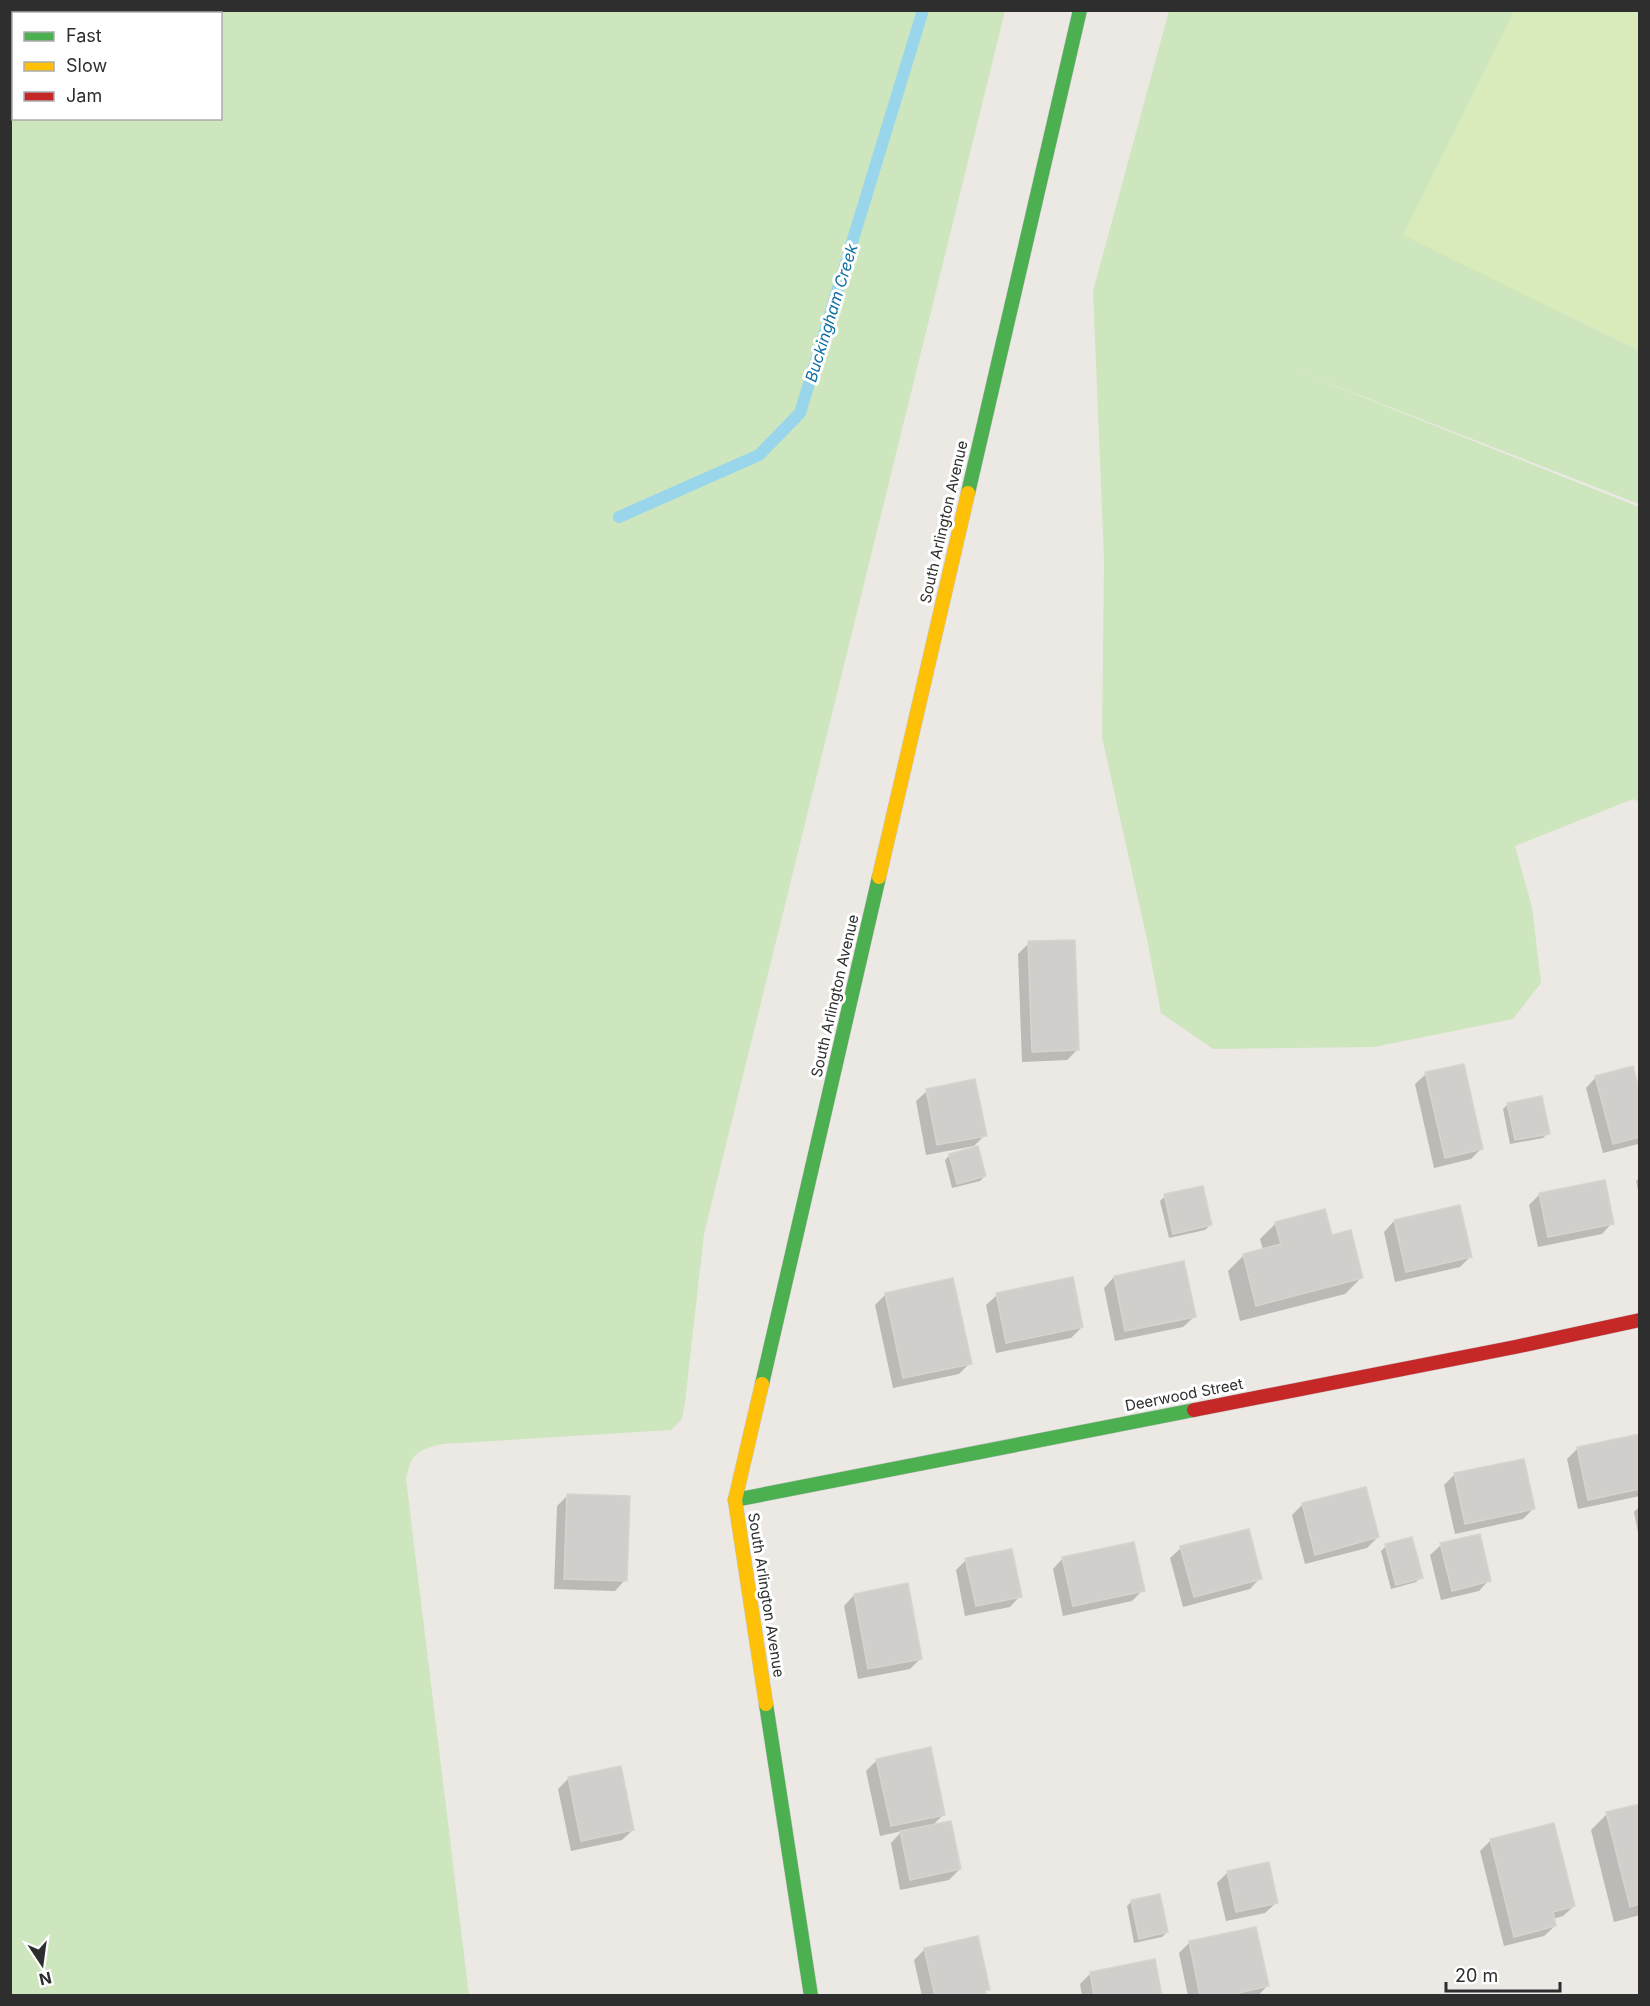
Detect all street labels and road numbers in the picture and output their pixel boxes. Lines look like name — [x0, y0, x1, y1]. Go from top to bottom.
street label: South Arlington Avenue — [916, 439, 972, 605]
street label: South Arlington Avenue — [807, 913, 863, 1079]
street label: Deerwood Street — [1123, 1374, 1245, 1415]
street label: South Arlington Avenue — [744, 1511, 789, 1679]

